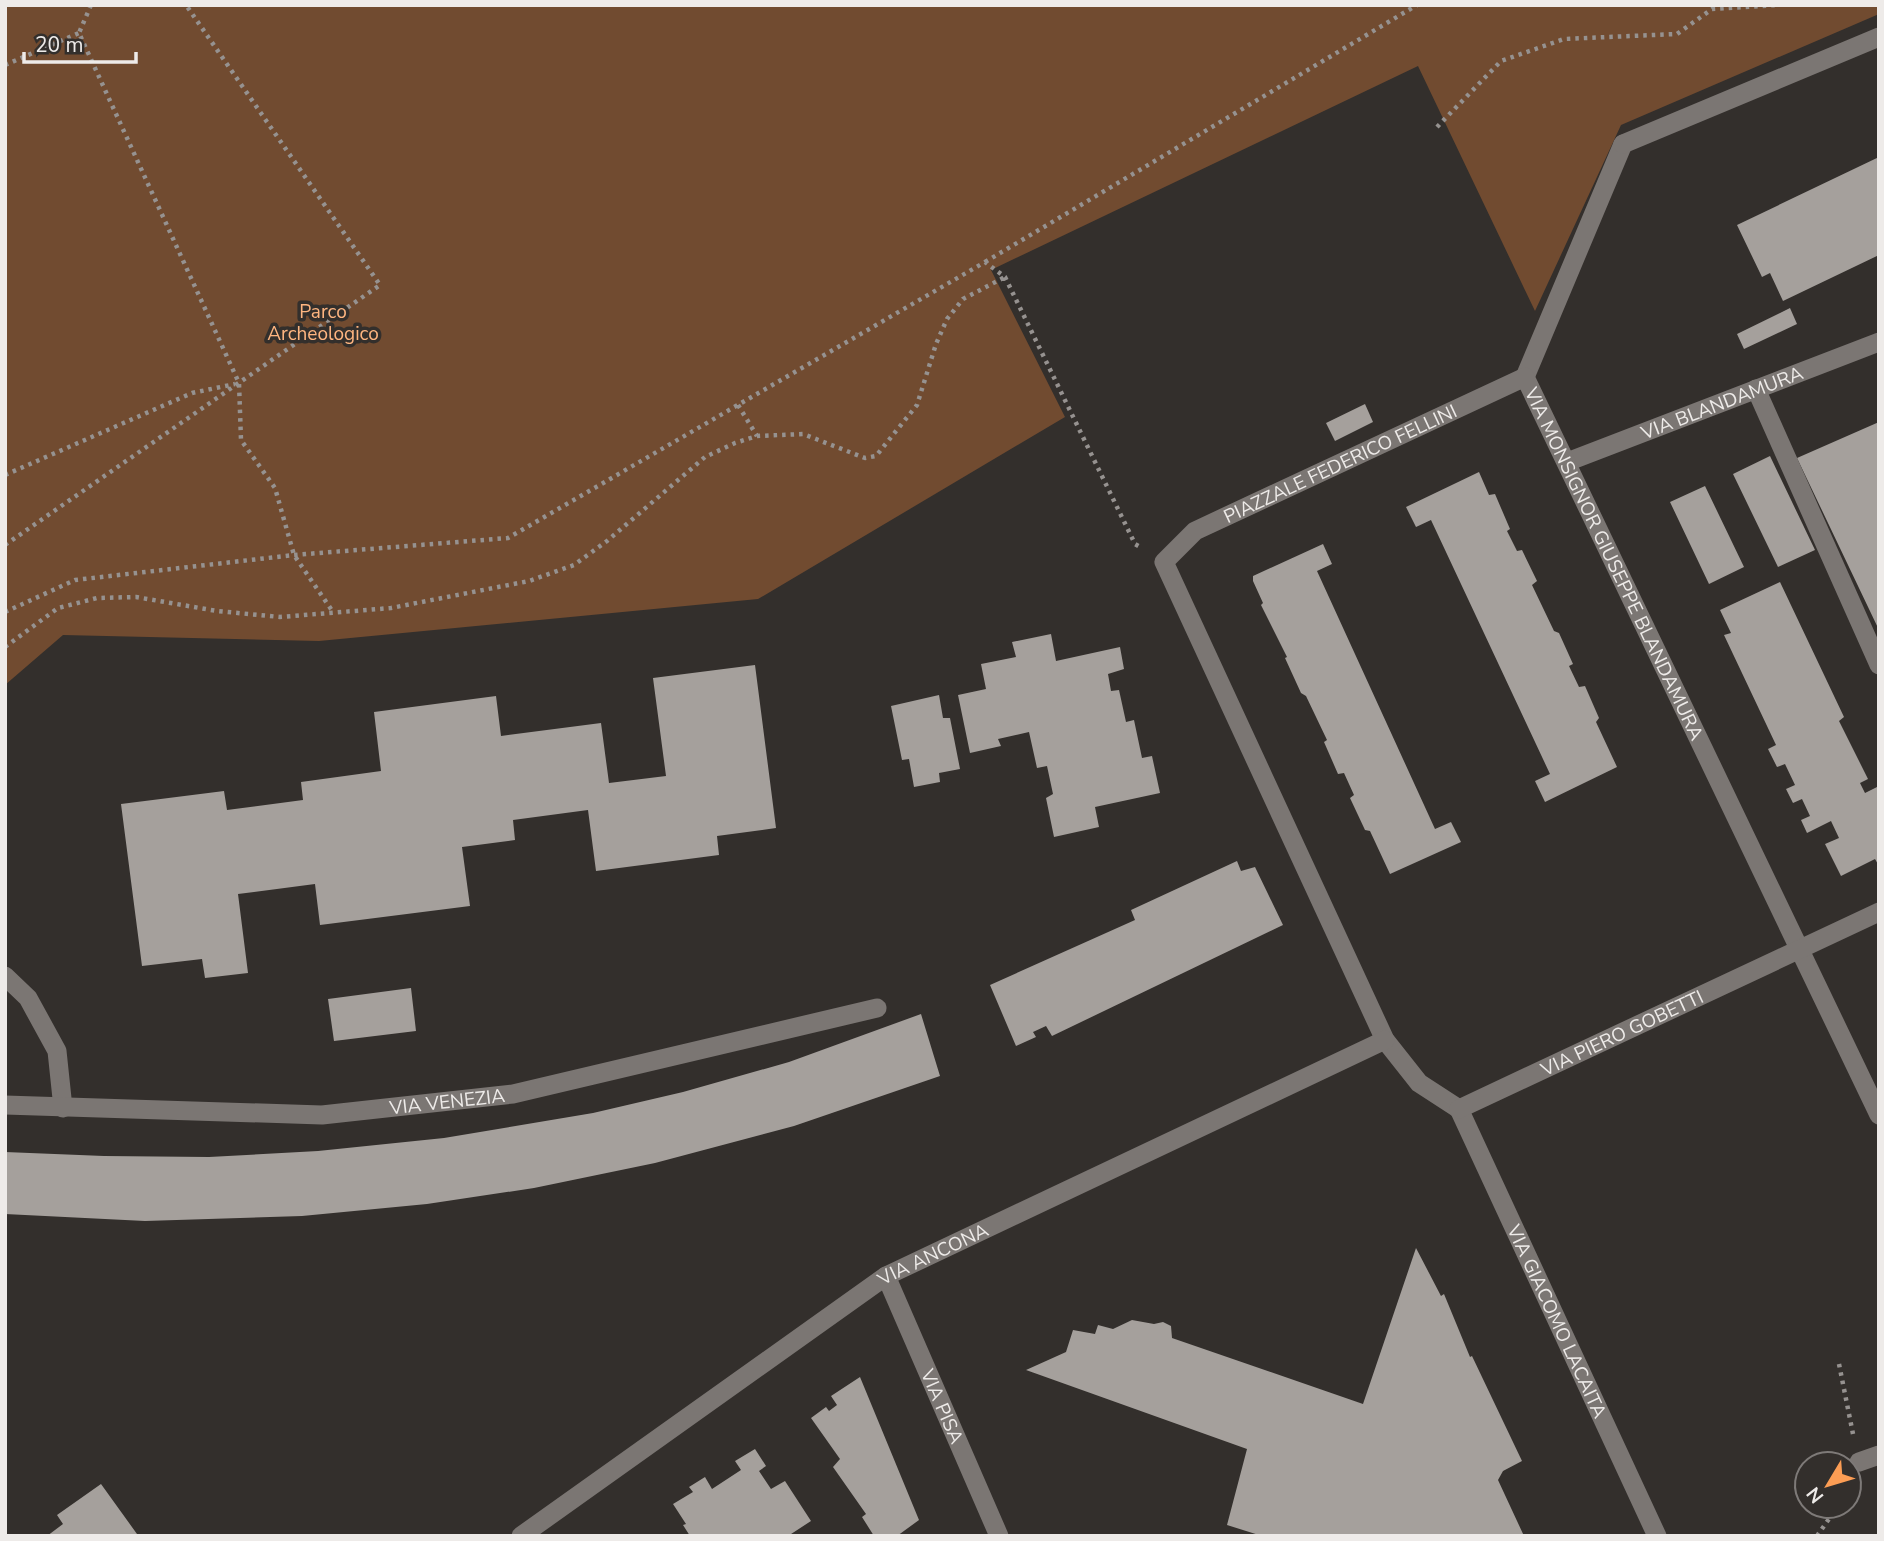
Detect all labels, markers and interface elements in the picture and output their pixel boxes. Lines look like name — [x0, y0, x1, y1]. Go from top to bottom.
scale bar — [24, 21, 136, 65]
text: 20 m — [35, 31, 84, 59]
park label: Parco Archeologico — [267, 299, 379, 347]
street label: VIA BLANDAMURA — [1637, 360, 1807, 447]
street label: VIA MONSIGNOR GIUSEPPE BLANDAMURA — [1517, 382, 1709, 745]
street label: PIAZZALE FEDERICO FELLINI — [1219, 399, 1461, 530]
street label: VIA PIERO GOBETTI — [1536, 984, 1708, 1083]
street label: VIA VENEZIA — [387, 1083, 506, 1122]
street label: VIA ANCONA — [872, 1217, 993, 1293]
street label: VIA GIACOMO LACAITA — [1500, 1220, 1613, 1423]
street label: VIA PISA — [914, 1364, 969, 1448]
north arrow — [1793, 1450, 1863, 1520]
text: N — [1801, 1481, 1830, 1508]

